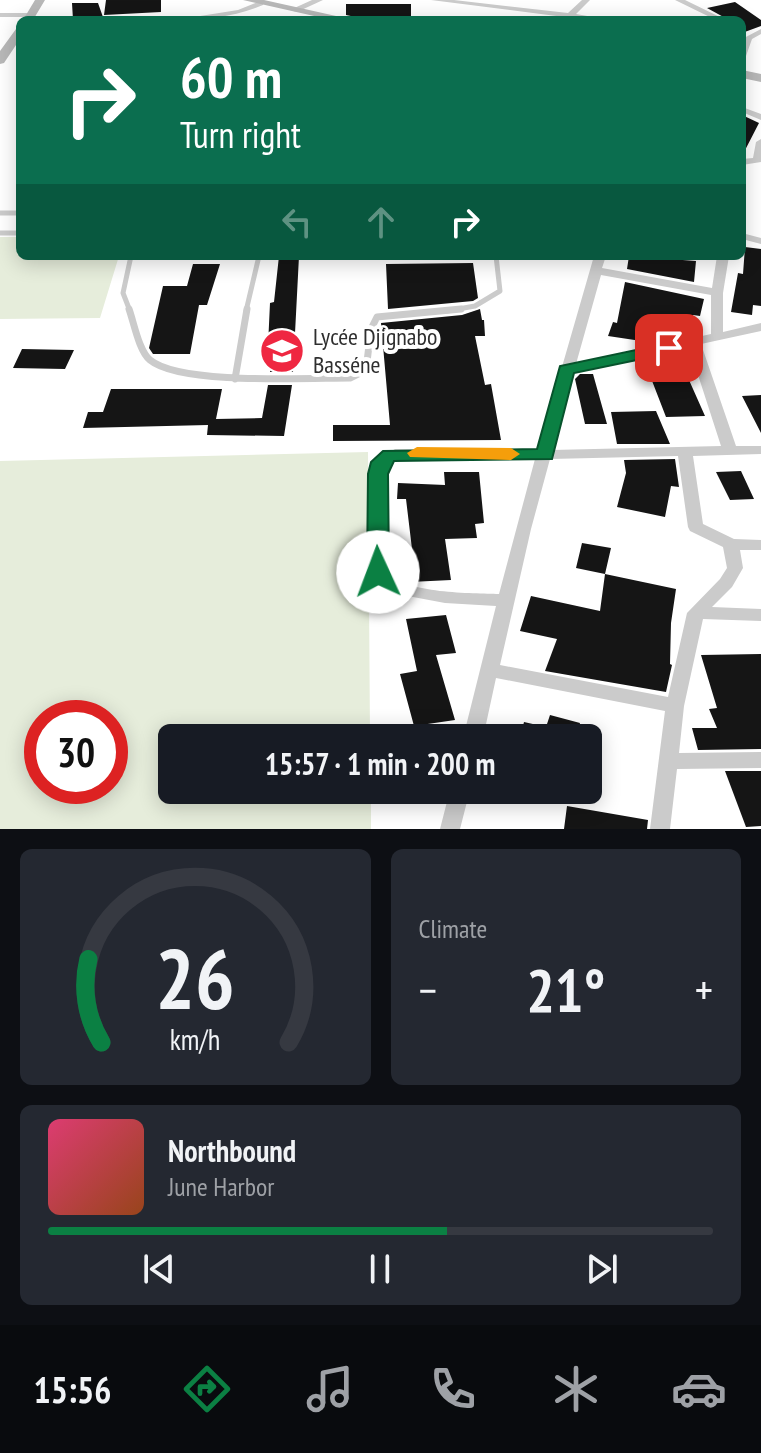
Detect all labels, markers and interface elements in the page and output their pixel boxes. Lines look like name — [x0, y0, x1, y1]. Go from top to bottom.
text: 60 m — [180, 41, 282, 113]
icon: right — [48, 48, 152, 152]
text: Turn right — [180, 111, 301, 158]
icon: left — [275, 200, 319, 244]
icon: ahead — [359, 200, 403, 244]
icon: right — [443, 200, 487, 244]
pin — [635, 314, 703, 382]
place label: Lycée Djignabo Basséne — [313, 321, 437, 380]
icon: arrive — [647, 326, 691, 370]
school or university icon: Lycée Djignabo Basséne — [258, 327, 306, 375]
position arrow — [336, 530, 420, 614]
speed limit sign: 30 — [24, 700, 128, 804]
text: 15:57 · 1 min · 200 m — [265, 744, 495, 783]
text: Climate — [419, 912, 487, 945]
text: 26 — [155, 924, 235, 1032]
text: 21° — [526, 951, 605, 1029]
text: − — [419, 961, 437, 1018]
text: + — [695, 961, 713, 1018]
text: km/h — [170, 1021, 221, 1058]
text: Northbound — [168, 1131, 296, 1170]
text: June Harbor — [168, 1170, 274, 1203]
icon: previous — [137, 1247, 181, 1291]
icon: pause — [358, 1247, 402, 1291]
icon: next — [580, 1247, 624, 1291]
icon: directions — [179, 1361, 235, 1417]
icon: music — [302, 1361, 358, 1417]
icon: phone — [425, 1361, 481, 1417]
icon: climate — [548, 1361, 604, 1417]
icon: car — [671, 1361, 727, 1417]
text: 15:56 — [34, 1366, 111, 1413]

